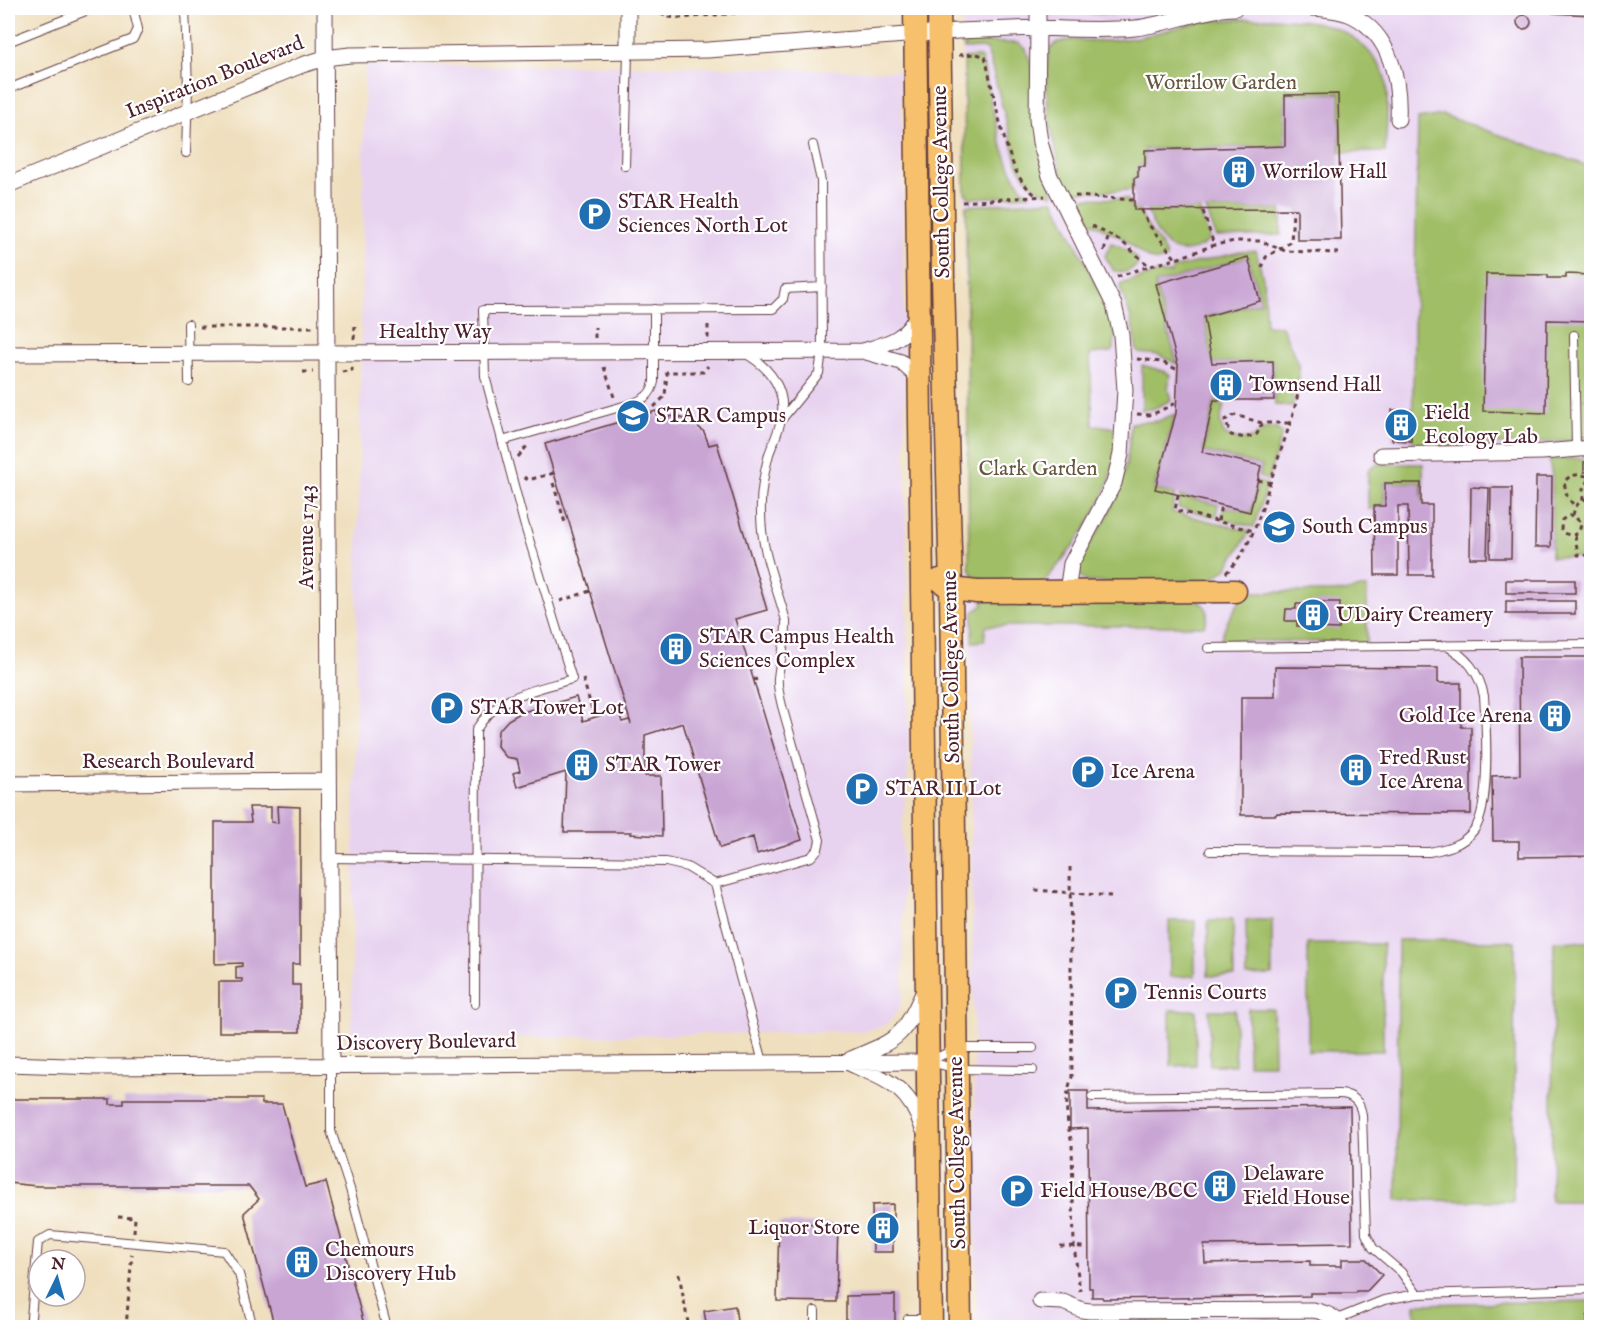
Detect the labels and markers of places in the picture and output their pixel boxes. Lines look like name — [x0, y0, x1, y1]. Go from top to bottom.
building icon: Worrilow Hall — [1221, 154, 1257, 190]
place label: Worrilow Hall — [1262, 159, 1387, 186]
place label: STAR Health Sciences North Lot — [618, 189, 788, 240]
parking icon: STAR Health Sciences North Lot — [577, 196, 613, 232]
building icon: Townsend Hall — [1208, 367, 1244, 403]
place label: Townsend Hall — [1249, 372, 1381, 399]
school or university icon: STAR Campus — [615, 398, 651, 434]
place label: Field Ecology Lab — [1424, 400, 1538, 451]
place label: STAR Campus — [656, 403, 786, 430]
building icon: Field Ecology Lab — [1383, 407, 1419, 443]
school or university icon: South Campus — [1261, 509, 1297, 545]
place label: South Campus — [1302, 514, 1428, 541]
building icon: UDairy Creamery — [1295, 597, 1331, 633]
place label: UDairy Creamery — [1336, 602, 1494, 629]
place label: STAR Campus Health Sciences Complex — [699, 624, 894, 675]
building icon: STAR Campus Health Sciences Complex — [658, 631, 694, 667]
parking icon: STAR Tower Lot — [429, 690, 465, 726]
place label: STAR Tower Lot — [470, 695, 624, 722]
building icon: Gold Ice Arena — [1537, 698, 1573, 734]
place label: Gold Ice Arena — [1399, 703, 1533, 730]
place label: Fred Rust Ice Arena — [1379, 745, 1467, 796]
building icon: STAR Tower — [564, 747, 600, 783]
place label: STAR Tower — [605, 752, 721, 779]
building icon: Fred Rust Ice Arena — [1338, 752, 1374, 788]
parking icon: Ice Arena — [1070, 754, 1106, 790]
place label: Ice Arena — [1111, 759, 1196, 786]
parking icon: STAR II Lot — [844, 771, 880, 807]
place label: STAR II Lot — [885, 776, 1001, 803]
parking icon: Tennis Courts — [1103, 975, 1139, 1011]
place label: Tennis Courts — [1144, 980, 1267, 1007]
place label: Delaware Field House — [1243, 1161, 1350, 1212]
building icon: Delaware Field House — [1202, 1168, 1238, 1204]
parking icon: Field House/BCC — [999, 1173, 1035, 1209]
place label: Field House/BCC — [1040, 1178, 1198, 1205]
building icon: Liquor Store — [865, 1210, 901, 1246]
place label: Liquor Store — [748, 1215, 860, 1242]
place label: Chemours Discovery Hub — [325, 1237, 456, 1288]
building icon: Chemours Discovery Hub — [284, 1244, 320, 1280]

